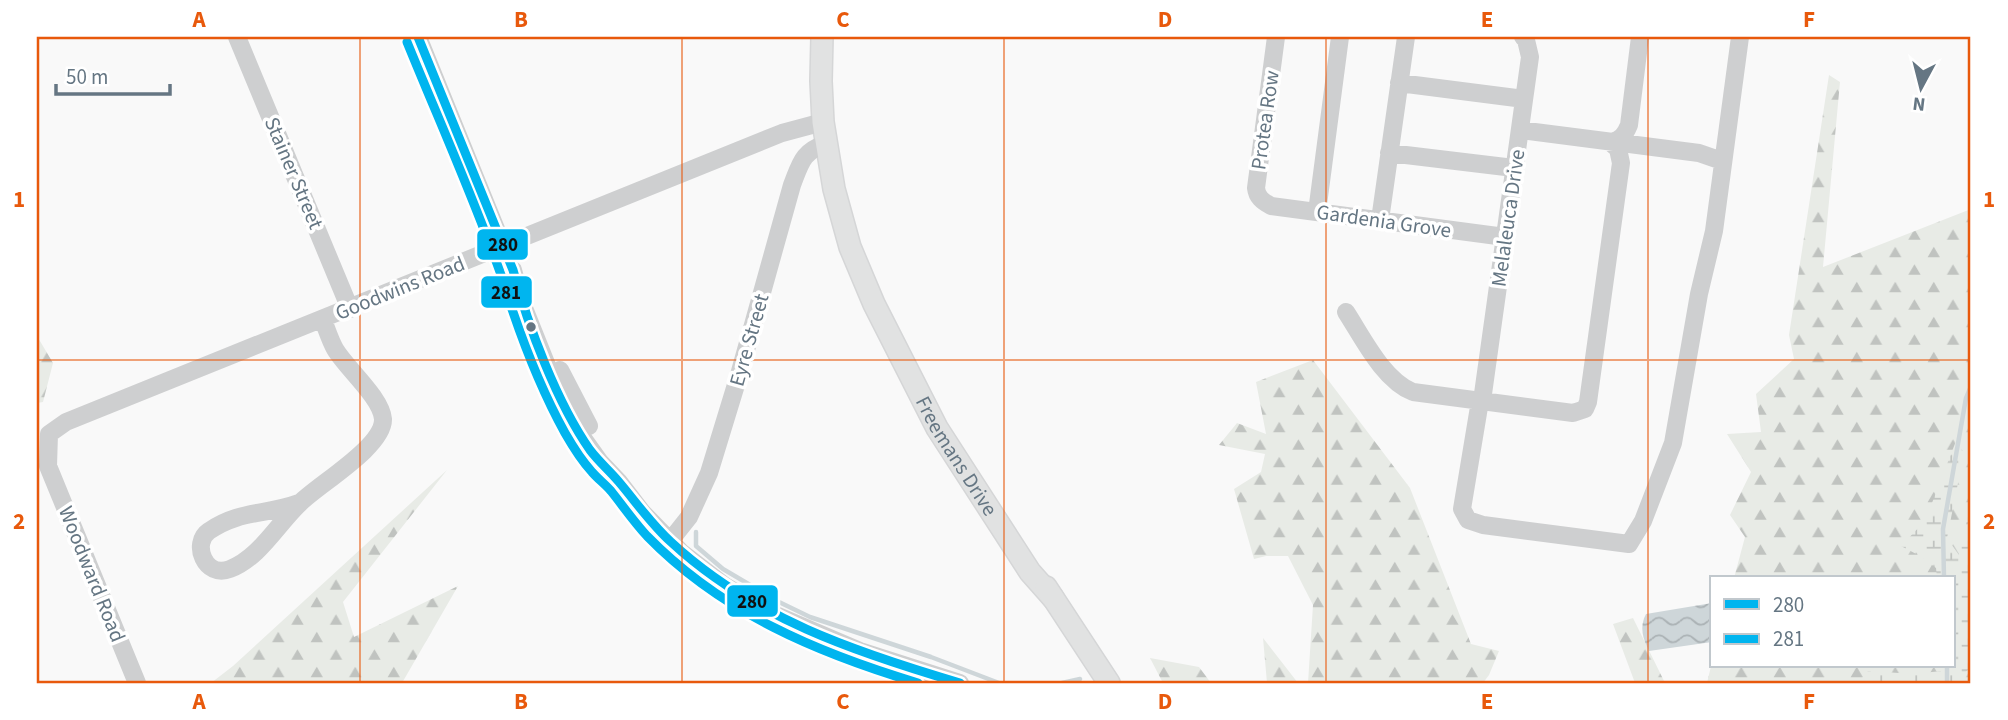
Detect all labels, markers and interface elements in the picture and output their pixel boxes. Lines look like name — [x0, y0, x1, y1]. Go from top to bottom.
text: A — [191, 3, 206, 36]
text: B — [514, 3, 528, 36]
text: C — [836, 3, 850, 36]
text: D — [1158, 3, 1172, 36]
text: E — [1481, 3, 1493, 36]
text: F — [1803, 3, 1815, 36]
scale bar — [56, 52, 170, 96]
north arrow — [1885, 52, 1955, 122]
text: 50 m — [66, 62, 108, 92]
street label: Protea Row — [1243, 68, 1287, 172]
text: N — [1911, 89, 1927, 118]
street label: Stainer Street — [257, 112, 331, 234]
street label: Melaleuca Drive — [1484, 147, 1532, 289]
text: 1 — [13, 183, 25, 216]
text: 1 — [1983, 183, 1995, 216]
street label: Gardenia Grove — [1315, 197, 1453, 245]
line badge: 280 — [476, 228, 529, 261]
text: 280 — [488, 232, 518, 259]
street label: Goodwins Road — [331, 248, 469, 328]
line badge: 281 — [480, 275, 533, 309]
text: 281 — [491, 280, 521, 307]
street label: Eyre Street — [721, 290, 777, 390]
unlabelled marker — [524, 320, 538, 334]
street label: Freemans Drive — [908, 391, 1005, 522]
street label: Woodward Road — [51, 501, 133, 647]
text: 2 — [13, 505, 25, 538]
text: 2 — [1983, 505, 1995, 538]
legend — [1710, 576, 1955, 668]
line badge: 280 — [726, 584, 779, 618]
text: 280 — [737, 589, 767, 616]
text: 280 — [1773, 590, 1804, 620]
text: 281 — [1773, 624, 1804, 654]
text: A — [191, 685, 206, 718]
text: B — [514, 685, 528, 718]
text: C — [836, 685, 850, 718]
text: D — [1158, 685, 1172, 718]
text: E — [1481, 685, 1493, 718]
text: F — [1803, 685, 1815, 718]

